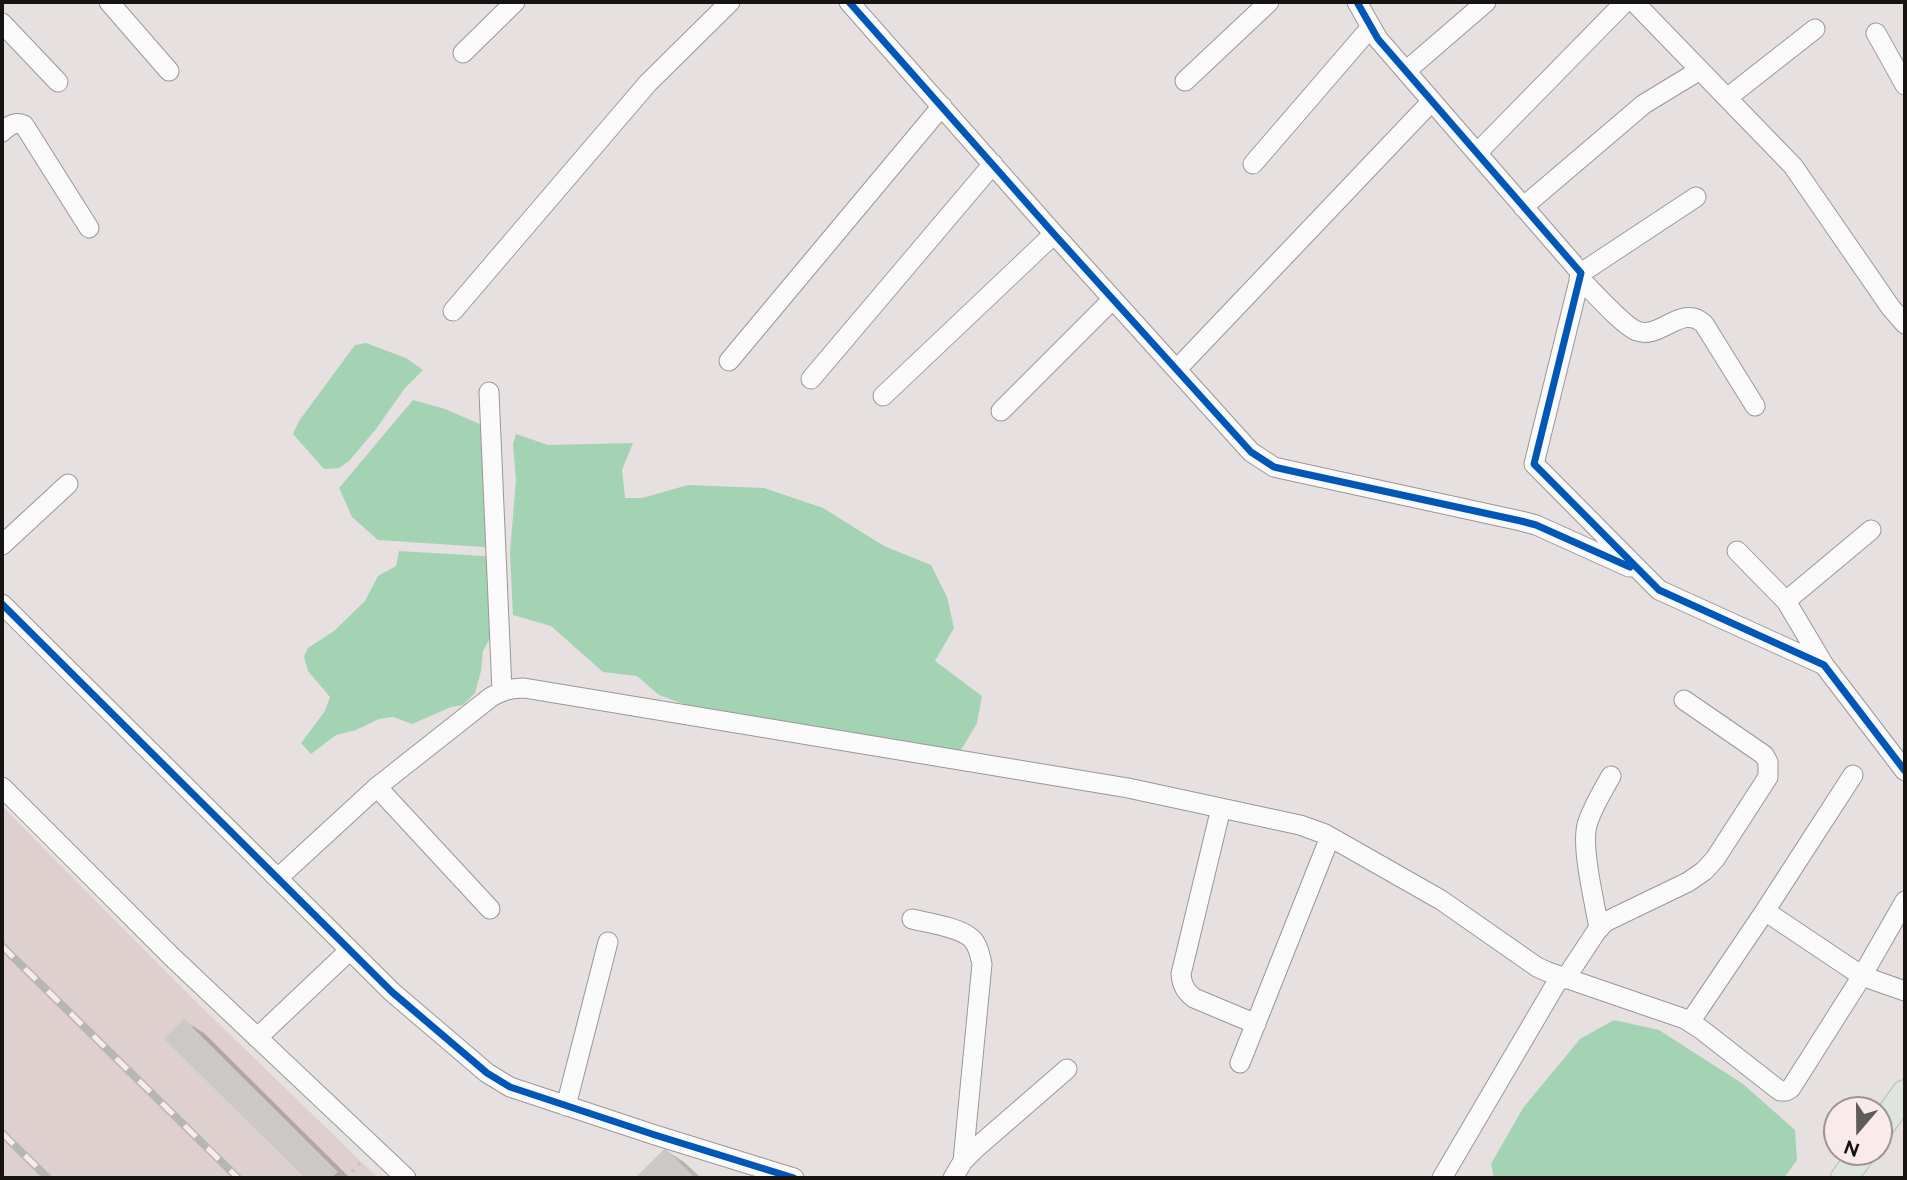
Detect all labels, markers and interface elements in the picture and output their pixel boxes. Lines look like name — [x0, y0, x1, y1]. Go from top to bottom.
north arrow — [1823, 1096, 1893, 1166]
text: N — [1841, 1136, 1862, 1162]

